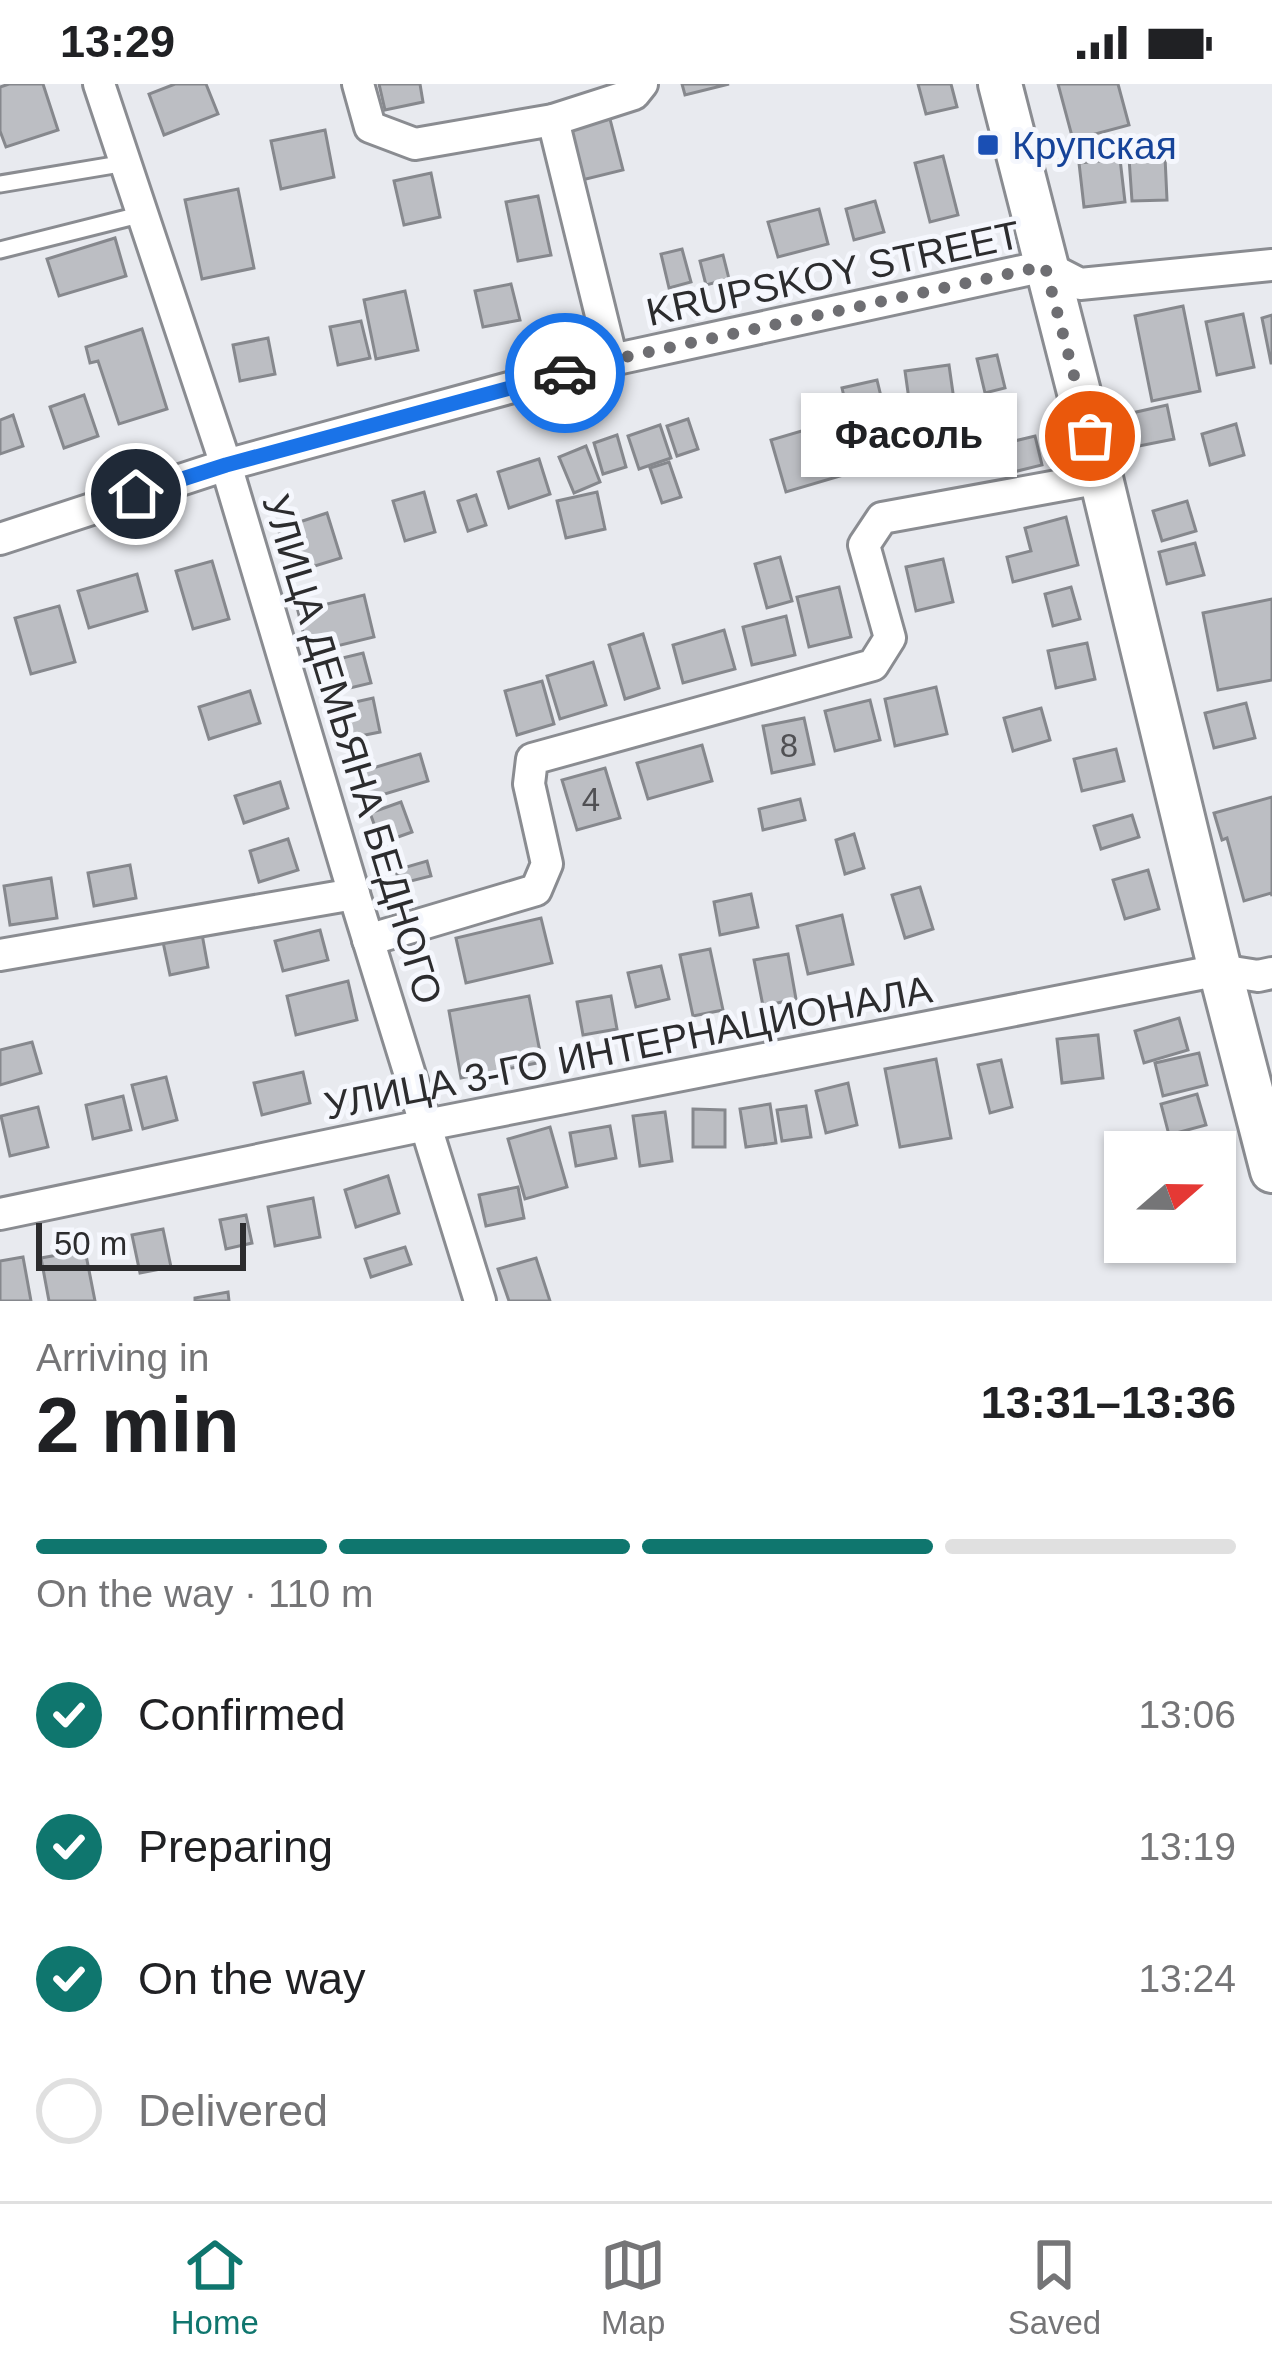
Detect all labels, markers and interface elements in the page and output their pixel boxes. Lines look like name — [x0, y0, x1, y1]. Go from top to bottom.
text: 13:29 — [60, 16, 175, 67]
place label: Крупская — [1012, 124, 1177, 167]
marker: Крупская — [975, 132, 1001, 158]
street label: KRUPSKOY STREET — [642, 213, 1024, 334]
courier — [505, 313, 625, 433]
icon: car — [532, 340, 598, 406]
pin — [1039, 385, 1141, 487]
callout: Фасоль — [802, 394, 1018, 478]
icon: bag — [1057, 403, 1123, 469]
text: Фасоль — [835, 413, 983, 456]
pin — [85, 443, 187, 545]
icon: home — [103, 461, 169, 527]
street label: УЛИЦА ДЕМЬЯНА БЕДНОГО — [254, 489, 451, 1009]
house number: 8 — [780, 727, 798, 764]
house number: 4 — [582, 781, 600, 818]
street label: УЛИЦА 3-ГО ИНТЕРНАЦИОНАЛА — [321, 967, 935, 1128]
north arrow — [1104, 1131, 1236, 1263]
map controls — [1104, 1131, 1236, 1263]
scale bar — [36, 1217, 246, 1270]
text: 50 m — [54, 1225, 127, 1262]
text: Arriving in — [36, 1336, 209, 1379]
text: 13:31–13:36 — [981, 1377, 1236, 1428]
text: 2 min — [36, 1381, 240, 1469]
text: On the way · 110 m — [36, 1572, 373, 1615]
icon: check — [36, 1682, 102, 1748]
text: Confirmed — [138, 1689, 346, 1740]
text: 13:06 — [1138, 1693, 1236, 1736]
icon: check — [36, 1814, 102, 1880]
text: Preparing — [138, 1821, 333, 1872]
text: 13:19 — [1138, 1825, 1236, 1868]
icon: check — [36, 1946, 102, 2012]
text: On the way — [138, 1953, 366, 2004]
text: 13:24 — [1138, 1957, 1236, 2000]
text: Delivered — [138, 2085, 328, 2136]
tab: Home — [171, 2232, 259, 2342]
tab: Map — [600, 2232, 666, 2342]
tab: Saved — [1008, 2232, 1101, 2342]

